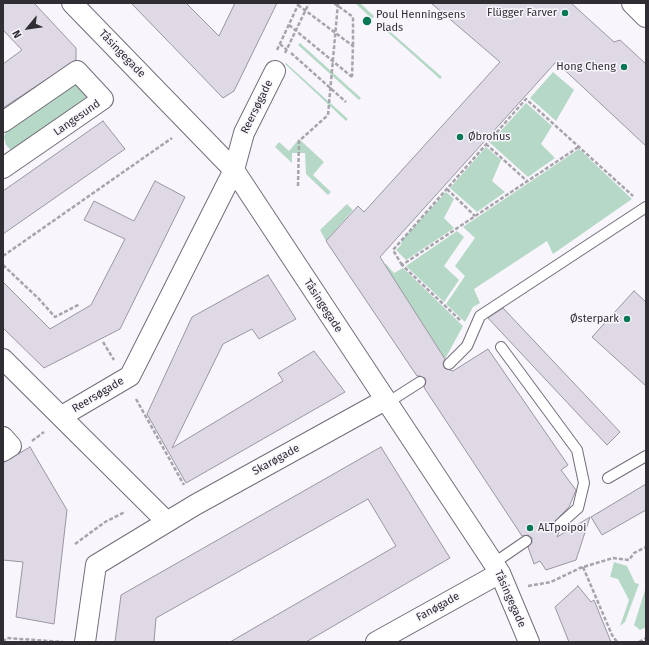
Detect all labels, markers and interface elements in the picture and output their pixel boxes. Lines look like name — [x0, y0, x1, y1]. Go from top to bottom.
place label: Flügger Farver — [487, 6, 557, 20]
north arrow — [8, 8, 48, 48]
place label: Poul Henningsens Plads — [376, 8, 465, 34]
marker: Flügger Farver — [560, 8, 570, 18]
marker: Poul Henningsens Plads — [361, 15, 373, 27]
street label: Tåsingegade — [96, 27, 148, 81]
text: N — [10, 28, 25, 40]
place label: Hong Cheng — [556, 60, 616, 74]
marker: Hong Cheng — [619, 62, 629, 72]
street label: Reersøgade — [238, 78, 276, 136]
street label: Langesund — [51, 97, 103, 139]
place label: Øbrohus — [468, 130, 510, 144]
marker: Øbrohus — [455, 132, 465, 142]
street label: Tåsingegade — [301, 277, 345, 335]
place label: Østerpark — [570, 312, 619, 326]
marker: Østerpark — [622, 314, 632, 324]
street label: Reersøgade — [70, 374, 126, 416]
street label: Skarøgade — [250, 442, 302, 478]
place label: ALTpoipoi — [538, 521, 586, 535]
marker: ALTpoipoi — [525, 523, 535, 533]
street label: Tåsingegade — [492, 568, 528, 630]
street label: Fanøgade — [414, 590, 462, 624]

